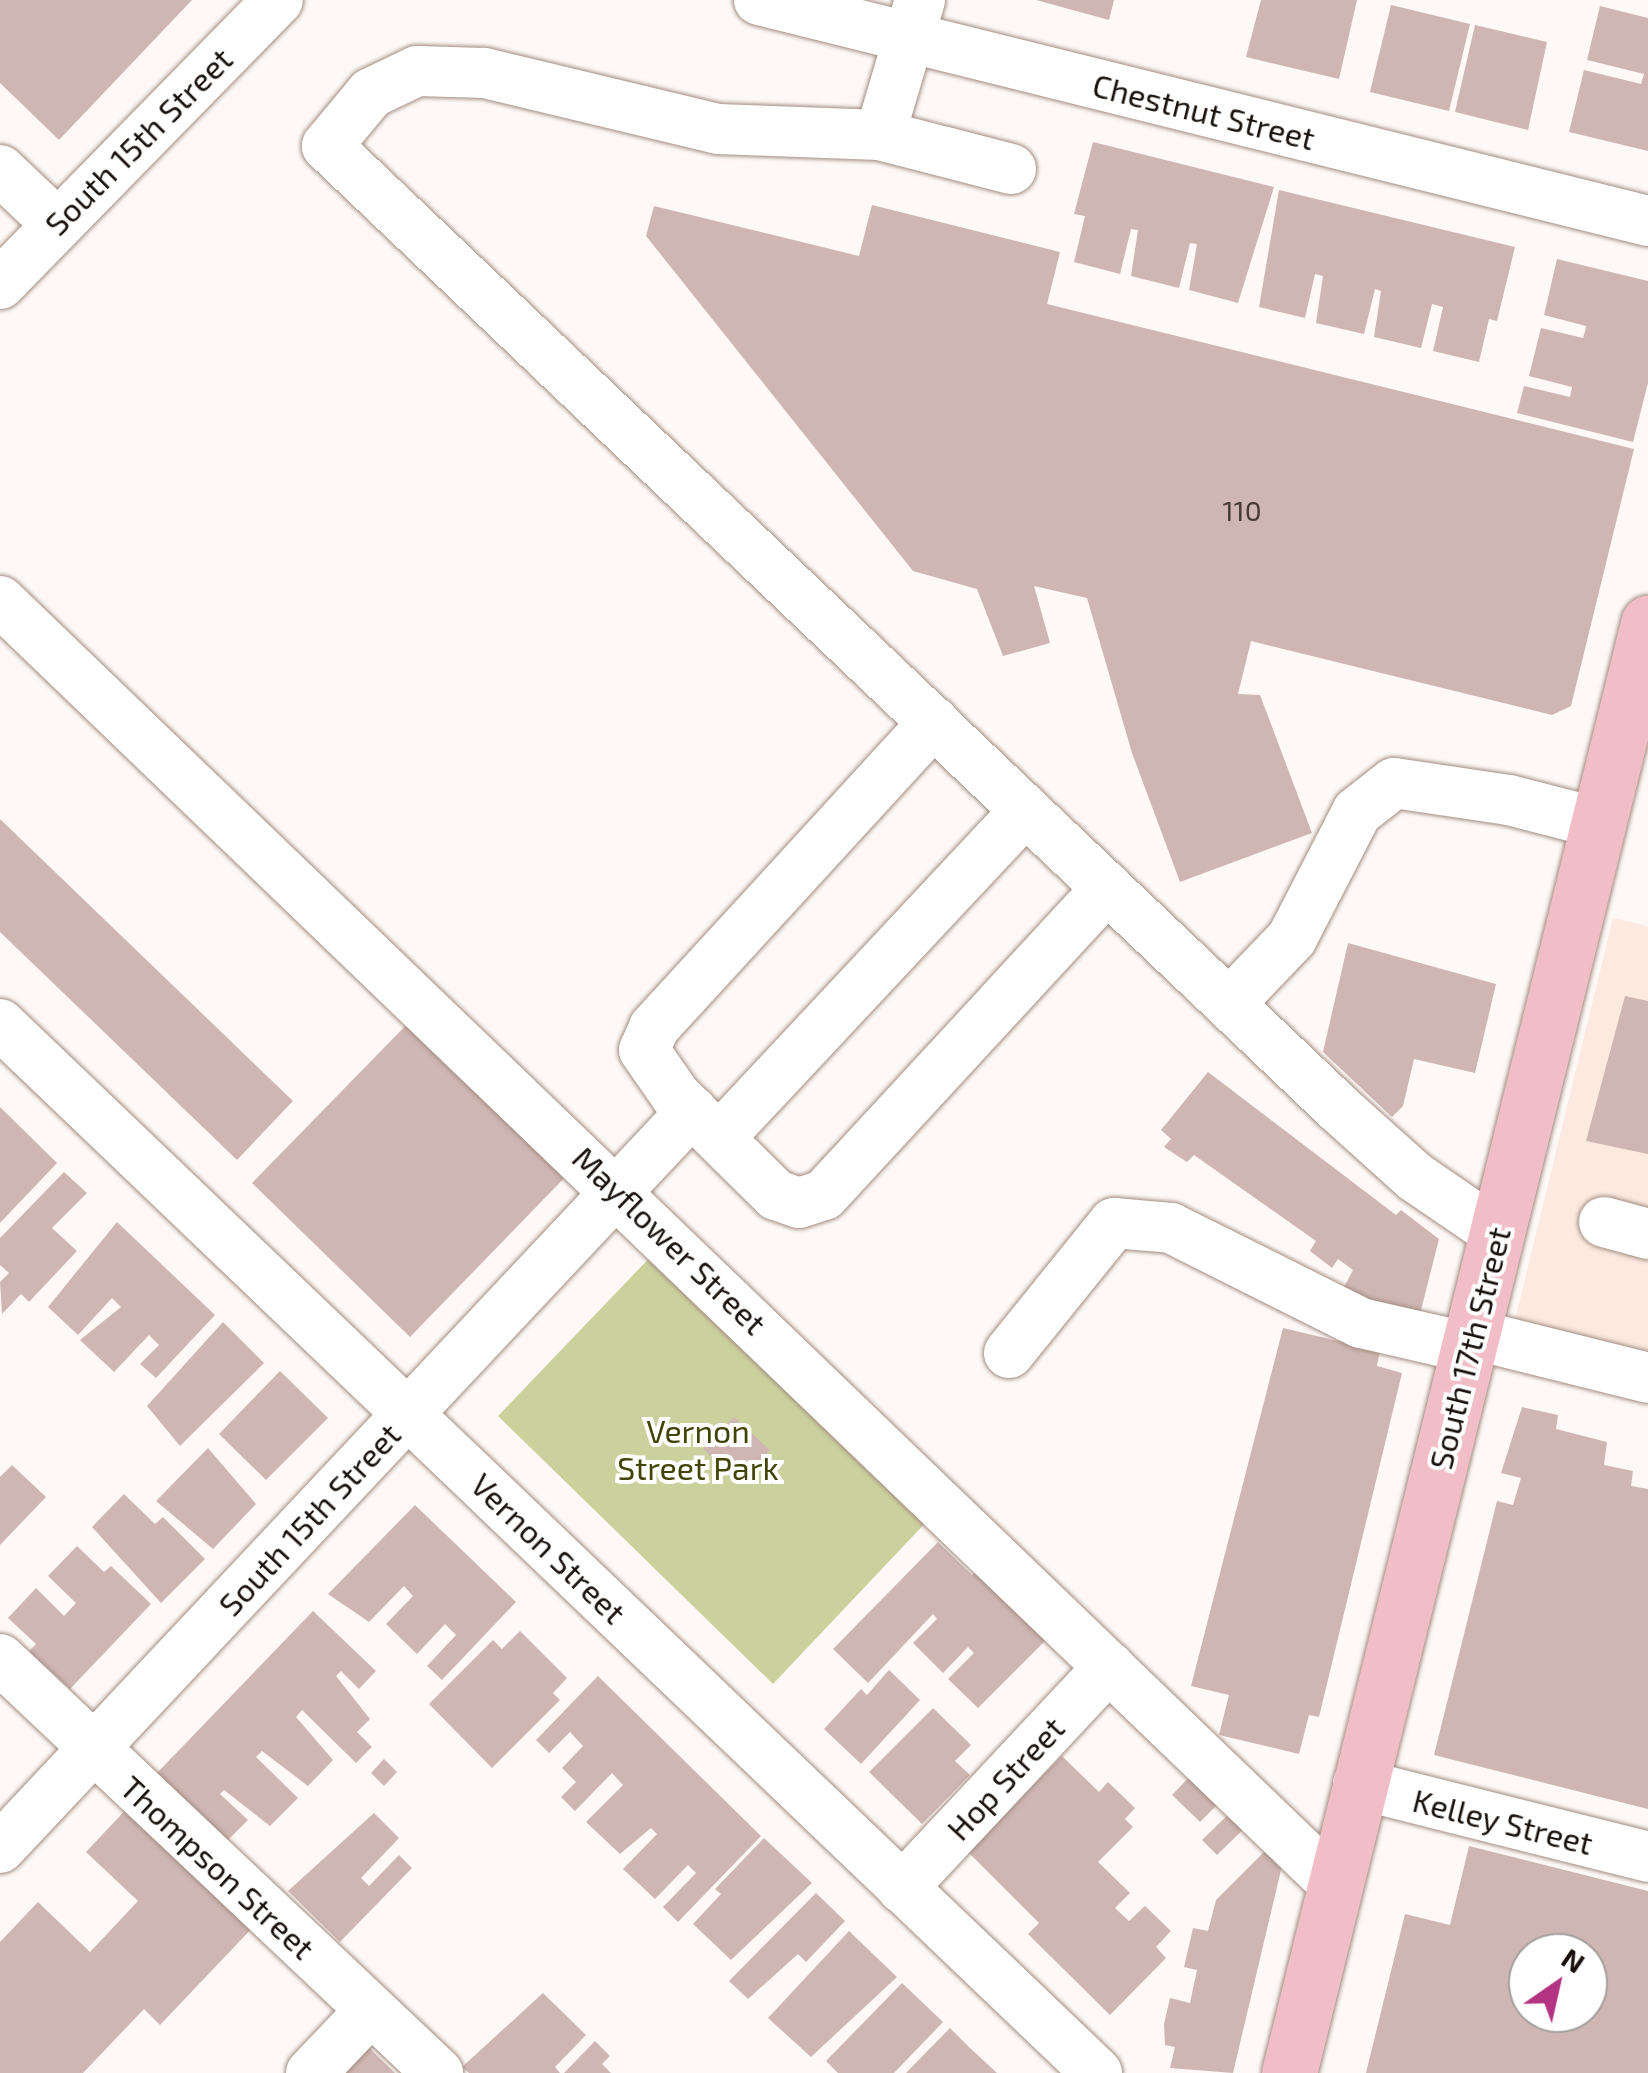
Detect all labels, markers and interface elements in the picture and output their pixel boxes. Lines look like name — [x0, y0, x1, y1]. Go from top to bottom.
street label: South 15th Street — [36, 39, 240, 243]
street label: Chestnut Street — [1089, 65, 1319, 157]
house number: 110 — [1222, 493, 1262, 527]
street label: Mayflower Street — [565, 1138, 775, 1342]
street label: South 17th Street — [1420, 1223, 1518, 1473]
park label: Vernon Street Park — [617, 1412, 779, 1487]
street label: South 15th Street — [210, 1415, 408, 1623]
street label: Vernon Street — [464, 1465, 634, 1631]
street label: Hop Street — [938, 1709, 1072, 1847]
street label: Thompson Street — [113, 1767, 323, 1967]
street label: Kelley Street — [1409, 1780, 1597, 1862]
north arrow — [1508, 1933, 1608, 2033]
text: N — [1556, 1940, 1592, 1980]

